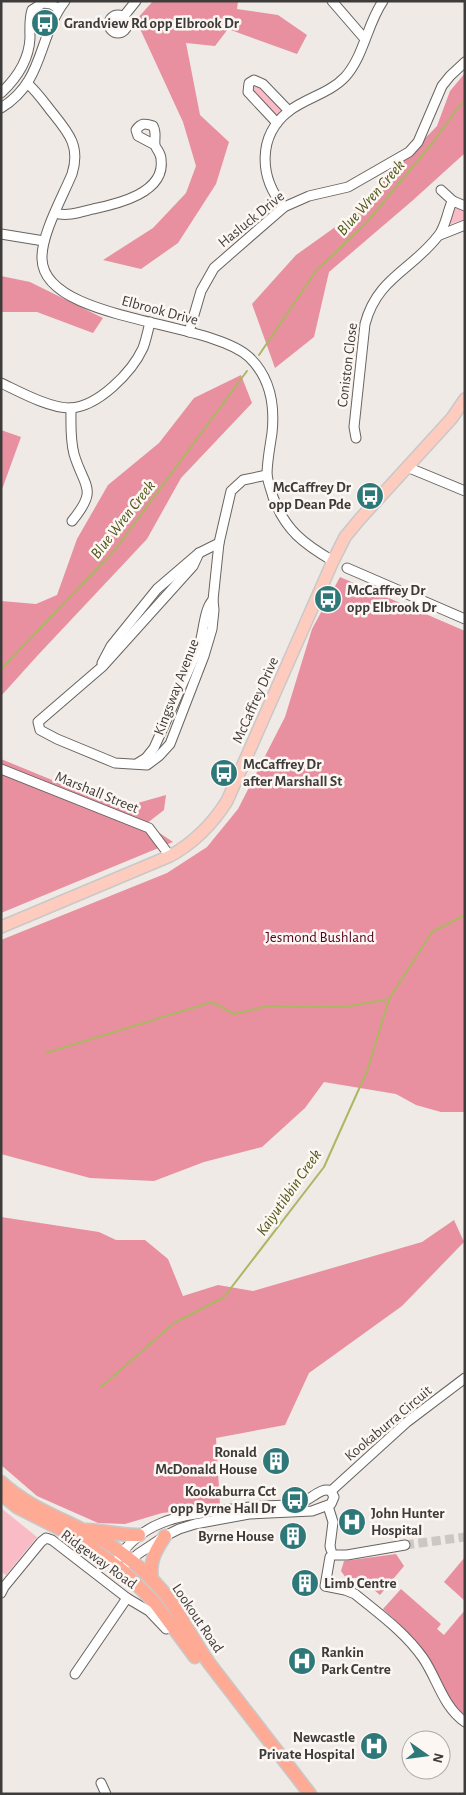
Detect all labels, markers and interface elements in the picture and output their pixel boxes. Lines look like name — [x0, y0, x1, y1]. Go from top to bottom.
bus stop icon: Grandview Rd opp Elbrook Dr — [30, 8, 60, 38]
place label: Grandview Rd opp Elbrook Dr — [64, 16, 240, 31]
water label: Blue Wren Creek — [334, 157, 408, 238]
street label: Hasluck Drive — [215, 188, 287, 250]
street label: Elbrook Drive — [120, 293, 200, 328]
street label: Coniston Close — [335, 322, 360, 408]
water label: Blue Wren Creek — [87, 478, 158, 562]
place label: McCaffrey Dr opp Dean Pde — [269, 480, 352, 512]
bus stop icon: McCaffrey Dr opp Dean Pde — [355, 481, 385, 511]
place label: McCaffrey Dr opp Elbrook Dr — [347, 583, 437, 615]
bus stop icon: McCaffrey Dr opp Elbrook Dr — [313, 584, 343, 614]
street label: Kingsway Avenue — [151, 637, 202, 737]
street label: McCaffrey Drive — [230, 655, 281, 746]
place label: McCaffrey Dr after Marshall St — [243, 757, 342, 789]
bus stop icon: McCaffrey Dr after Marshall St — [209, 758, 239, 788]
street label: Marshall Street — [53, 769, 141, 816]
park label: Jesmond Bushland — [265, 930, 375, 945]
water label: Kaiyutibbin Creek — [253, 1147, 324, 1239]
street label: Kookaburra Circuit — [342, 1383, 435, 1464]
place label: Ronald McDonald House — [155, 1445, 257, 1477]
building icon: Ronald McDonald House — [261, 1446, 291, 1476]
place label: Kookaburra Cct opp Byrne Hall Dr — [170, 1484, 277, 1516]
bus stop icon: Kookaburra Cct opp Byrne Hall Dr — [280, 1485, 310, 1515]
place label: John Hunter Hospital — [371, 1506, 445, 1538]
hospital icon: John Hunter Hospital — [337, 1507, 367, 1537]
building icon: Byrne House — [278, 1521, 308, 1551]
street label: Ridgeway Road — [58, 1527, 139, 1592]
place label: Byrne House — [198, 1529, 274, 1544]
building icon: Limb Centre — [290, 1568, 320, 1598]
place label: Limb Centre — [324, 1576, 397, 1591]
street label: Lookout Road — [169, 1581, 226, 1656]
place label: Rankin Park Centre — [321, 1645, 391, 1677]
hospital icon: Rankin Park Centre — [287, 1646, 317, 1676]
place label: Newcastle Private Hospital — [258, 1730, 355, 1762]
north arrow — [401, 1730, 451, 1780]
hospital icon: Newcastle Private Hospital — [359, 1731, 389, 1761]
text: N — [430, 1751, 446, 1764]

